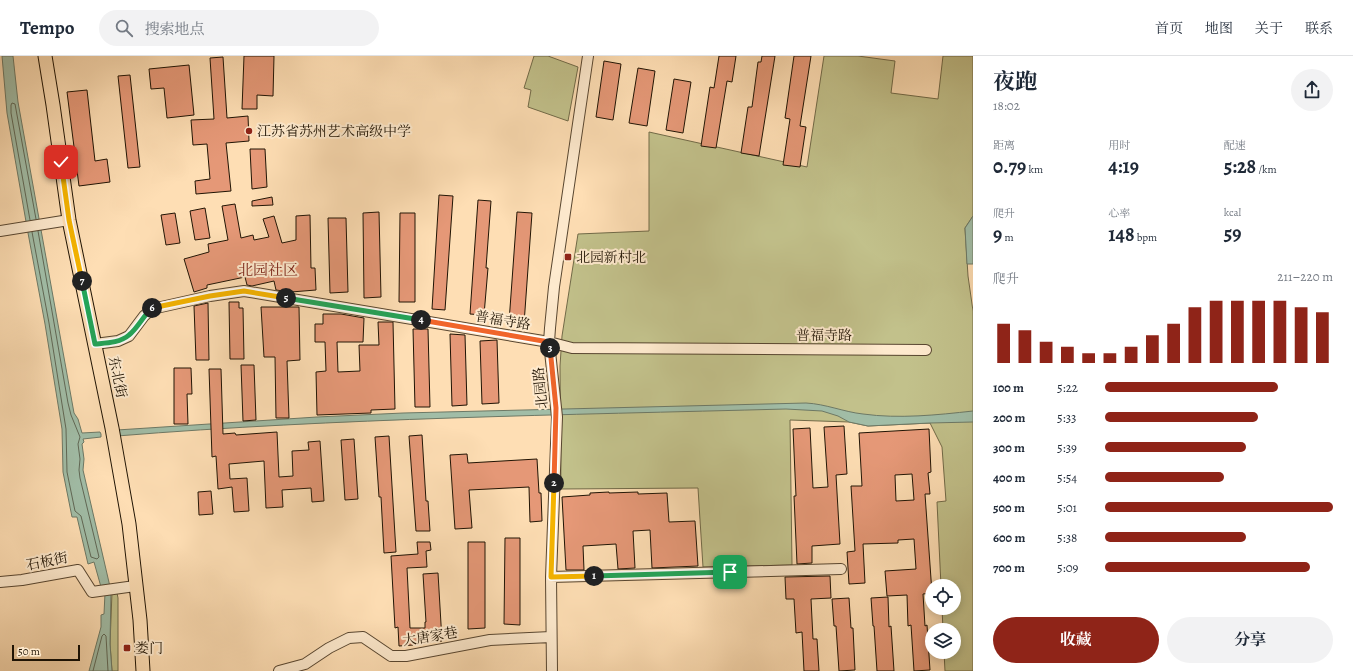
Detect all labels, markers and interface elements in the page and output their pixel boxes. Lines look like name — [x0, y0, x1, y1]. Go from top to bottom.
search box — [99, 10, 379, 46]
text: Tempo — [20, 15, 75, 41]
icon: search — [113, 17, 135, 39]
text: 搜索地点 — [145, 19, 205, 39]
text: 首页 — [1155, 19, 1183, 38]
text: 地图 — [1205, 19, 1233, 38]
text: 关于 — [1255, 19, 1283, 38]
text: 联系 — [1305, 19, 1333, 38]
text: 夜跑 — [993, 67, 1037, 97]
button: share — [1291, 69, 1333, 111]
text: 18:02 — [993, 97, 1020, 114]
place label: 江苏省苏州艺术高级中学 — [257, 122, 411, 141]
marker: 江苏省苏州艺术高级中学 — [244, 126, 254, 136]
text: 距离 — [993, 138, 1015, 153]
text: 用时 — [1108, 138, 1130, 153]
text: 配速 — [1224, 138, 1246, 153]
pin — [44, 145, 78, 179]
icon: check — [50, 151, 72, 173]
text: 0.79 — [993, 153, 1026, 180]
text: 4:19 — [1108, 153, 1139, 180]
text: 5:28 — [1224, 153, 1256, 180]
text: km — [1026, 162, 1043, 177]
text: /km — [1256, 162, 1277, 177]
text: kcal — [1224, 205, 1241, 220]
text: 爬升 — [993, 206, 1015, 221]
text: 心率 — [1108, 206, 1130, 221]
text: 59 — [1224, 220, 1241, 247]
text: 9 — [993, 221, 1002, 248]
text: 148 — [1108, 221, 1135, 248]
text: m — [1002, 230, 1014, 245]
text: bpm — [1135, 230, 1157, 245]
place label: 北园新村北 — [576, 248, 646, 267]
marker: 北园新村北 — [563, 252, 573, 262]
district label: 北园社区 — [238, 260, 298, 280]
text: 211–220 m — [1277, 268, 1333, 285]
text: 爬升 — [993, 270, 1019, 287]
pin: 7 — [72, 271, 92, 291]
text: 7 — [80, 273, 84, 288]
pin: 5 — [276, 288, 296, 308]
text: 5 — [284, 290, 288, 305]
pin: 6 — [142, 298, 162, 318]
text: 6 — [149, 300, 155, 315]
street label: 普福寺路 — [474, 307, 532, 334]
pin: 4 — [411, 310, 431, 330]
text: 4 — [418, 312, 424, 327]
street label: 普福寺路 — [796, 326, 852, 345]
pin: 3 — [540, 338, 560, 358]
text: 3 — [548, 340, 552, 355]
street label: 东北街 — [104, 355, 131, 400]
street label: 北园路 — [529, 366, 552, 410]
text: 100 m — [993, 379, 1024, 396]
text: 5:22 — [1057, 379, 1078, 396]
text: 200 m — [993, 409, 1026, 426]
text: 5:33 — [1057, 409, 1077, 426]
text: 300 m — [993, 439, 1025, 456]
text: 5:39 — [1057, 439, 1077, 456]
text: 400 m — [993, 469, 1025, 486]
text: 5:54 — [1057, 469, 1077, 486]
pin: 2 — [544, 473, 564, 493]
text: 2 — [551, 475, 557, 490]
text: 500 m — [993, 499, 1025, 516]
text: 5:01 — [1057, 499, 1077, 516]
text: 600 m — [993, 529, 1025, 546]
text: 5:38 — [1057, 529, 1077, 546]
street label: 石板街 — [25, 548, 70, 575]
pin — [713, 555, 747, 589]
text: 700 m — [993, 559, 1025, 576]
text: 5:09 — [1057, 559, 1079, 576]
icon: arrive — [719, 561, 741, 583]
pin: 1 — [584, 566, 604, 586]
text: 1 — [592, 568, 596, 583]
map controls — [925, 579, 961, 659]
button: locate — [925, 579, 961, 615]
button: 收藏 — [993, 617, 1159, 663]
button: 分享 — [1167, 617, 1333, 663]
street label: 大唐家巷 — [401, 623, 459, 650]
button: layers — [925, 623, 961, 659]
place label: 娄门 — [135, 639, 163, 658]
scale bar — [12, 643, 80, 662]
marker: 娄门 — [122, 643, 132, 653]
text: 50 m — [18, 644, 40, 659]

